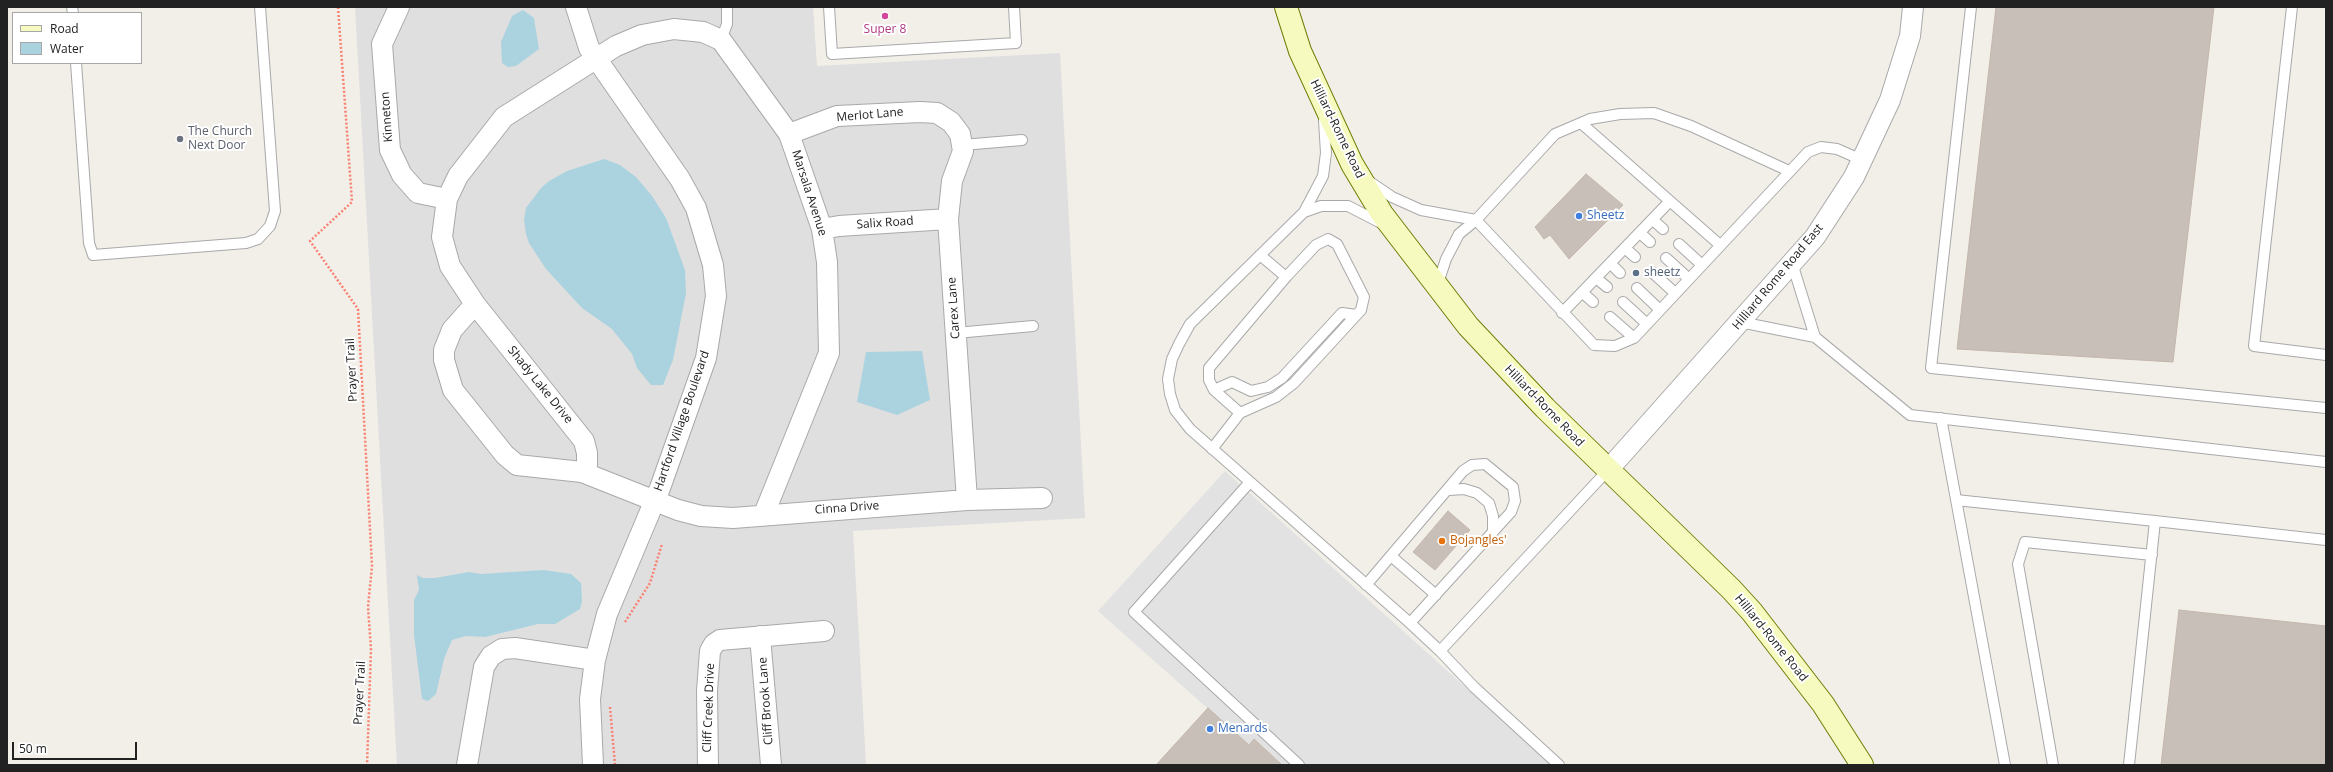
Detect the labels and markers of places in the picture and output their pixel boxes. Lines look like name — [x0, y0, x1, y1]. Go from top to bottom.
marker: Super 8 — [880, 11, 890, 21]
place label: Super 8 — [864, 23, 906, 37]
place label: The Church Next Door — [188, 125, 252, 153]
marker: The Church Next Door — [175, 134, 185, 144]
place label: Sheetz — [1587, 209, 1624, 223]
marker: Sheetz — [1574, 211, 1584, 221]
place label: sheetz — [1644, 266, 1680, 280]
marker: sheetz — [1631, 268, 1641, 278]
place label: Bojangles' — [1450, 534, 1507, 548]
marker: Bojangles' — [1437, 536, 1447, 546]
place label: Menards — [1218, 722, 1268, 736]
marker: Menards — [1205, 724, 1215, 734]

